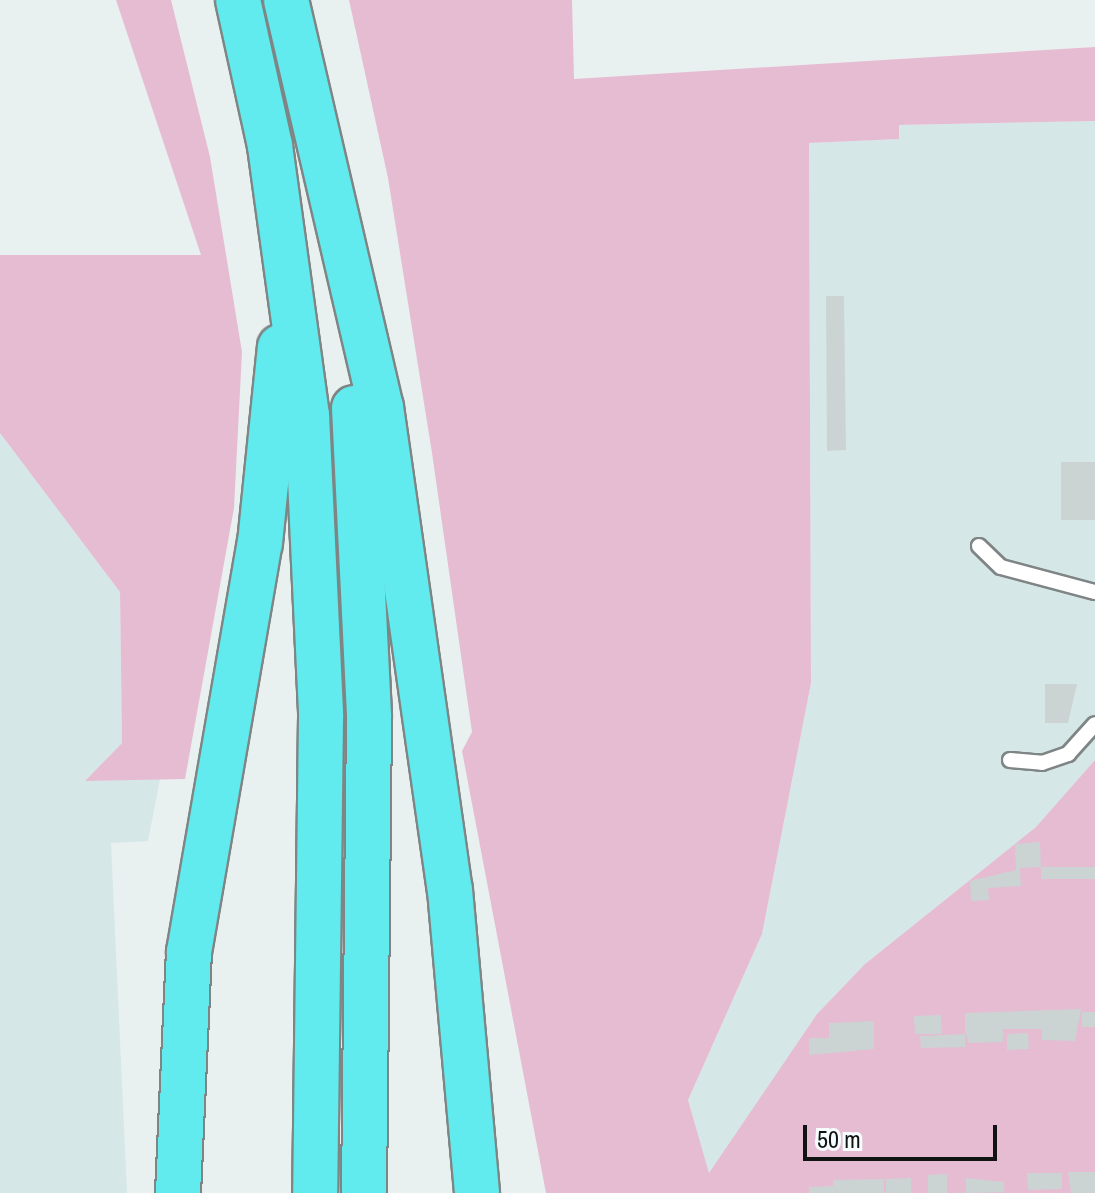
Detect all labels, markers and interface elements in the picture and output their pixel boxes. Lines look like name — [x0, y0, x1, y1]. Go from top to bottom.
scale bar — [807, 1109, 1001, 1159]
text: 50 m — [817, 1123, 861, 1155]

